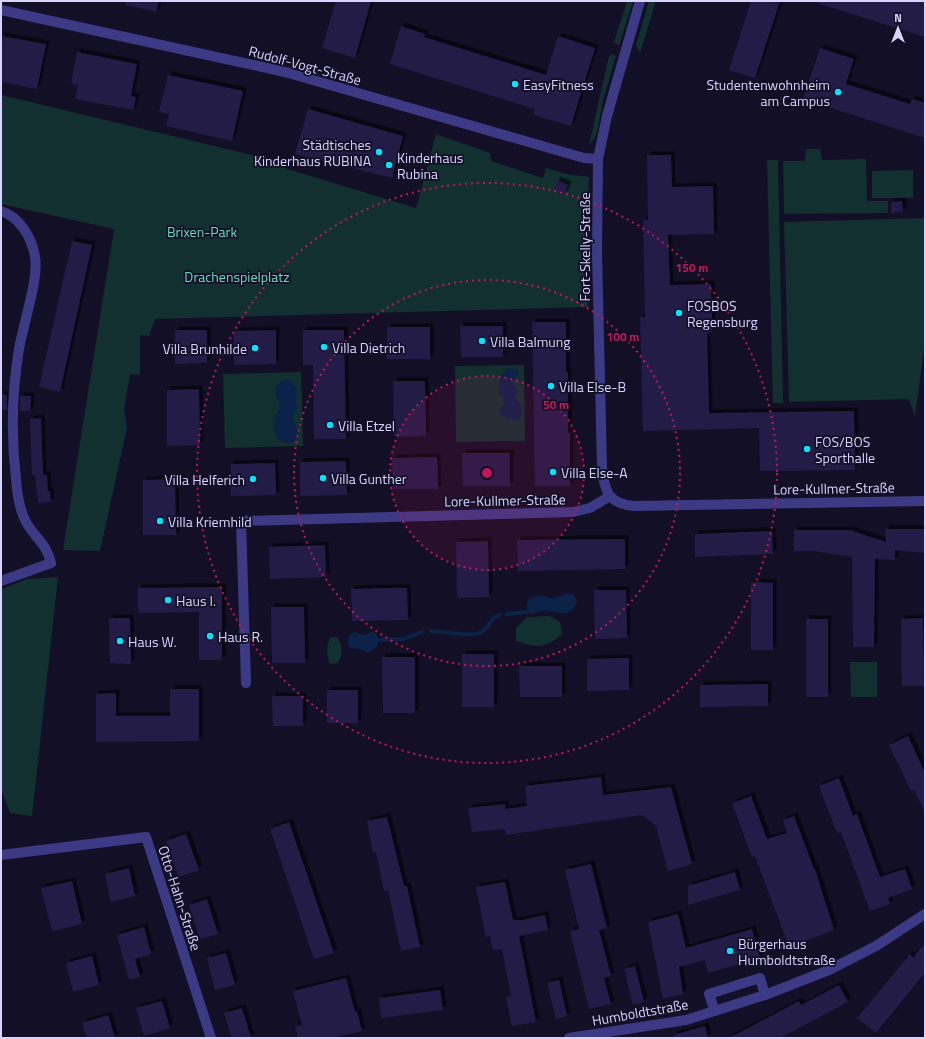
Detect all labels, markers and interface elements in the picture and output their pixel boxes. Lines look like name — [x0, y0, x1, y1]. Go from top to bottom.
north arrow — [878, 8, 918, 48]
text: N — [894, 10, 902, 26]
street label: Rudolf-Vogt-Straße — [246, 40, 364, 90]
place label: EasyFitness — [523, 74, 594, 95]
place label: Studentenwohnheim am Campus — [706, 74, 830, 111]
marker: EasyFitness — [510, 79, 520, 89]
marker: Studentenwohnheim am Campus — [833, 87, 843, 97]
place label: Städtisches Kinderhaus RUBINA — [254, 134, 372, 171]
marker: Städtisches Kinderhaus RUBINA — [374, 147, 384, 157]
place label: Kinderhaus Rubina — [397, 147, 463, 184]
marker: Kinderhaus Rubina — [384, 160, 394, 170]
street label: Fort-Skelly-Straße — [574, 192, 595, 302]
park label: Brixen-Park — [167, 221, 237, 242]
text: 150 m — [676, 258, 708, 277]
park label: Drachenspielplatz — [184, 266, 290, 287]
place label: FOSBOS Regensburg — [687, 295, 758, 332]
marker: FOSBOS Regensburg — [674, 308, 684, 318]
text: 100 m — [607, 327, 639, 346]
place label: Villa Balmung — [490, 331, 571, 352]
marker: Villa Balmung — [477, 336, 487, 346]
place label: Villa Dietrich — [332, 337, 405, 358]
place label: Villa Brunhilde — [163, 338, 247, 359]
marker: Villa Dietrich — [319, 342, 329, 352]
marker: Villa Brunhilde — [250, 343, 260, 353]
place label: Villa Else-B — [559, 376, 626, 397]
marker: Villa Else-B — [546, 381, 556, 391]
text: 50 m — [543, 395, 569, 414]
place label: Villa Etzel — [338, 415, 395, 436]
marker: Villa Etzel — [325, 420, 335, 430]
place label: FOS/BOS Sporthalle — [815, 431, 875, 468]
marker: FOS/BOS Sporthalle — [802, 444, 812, 454]
place label: Villa Else-A — [561, 462, 628, 483]
centre of rings — [480, 466, 494, 480]
marker: Villa Else-A — [548, 467, 558, 477]
place label: Villa Gunther — [331, 468, 407, 489]
place label: Villa Helferich — [164, 469, 245, 490]
marker: Villa Gunther — [318, 473, 328, 483]
marker: Villa Helferich — [248, 474, 258, 484]
street label: Lore-Kullmer-Straße — [773, 476, 895, 500]
street label: Lore-Kullmer-Straße — [444, 488, 566, 512]
place label: Villa Kriemhild — [168, 511, 252, 532]
marker: Villa Kriemhild — [155, 516, 165, 526]
place label: Haus I. — [176, 590, 216, 611]
marker: Haus I. — [163, 595, 173, 605]
place label: Haus R. — [218, 626, 263, 647]
place label: Haus W. — [128, 631, 176, 652]
marker: Haus R. — [205, 631, 215, 641]
marker: Haus W. — [115, 636, 125, 646]
street label: Otto-Hahn-Straße — [153, 843, 207, 953]
place label: Bürgerhaus Humboldtstraße — [738, 933, 835, 970]
marker: Bürgerhaus Humboldtstraße — [725, 946, 735, 956]
street label: Humboldtstraße — [590, 993, 690, 1031]

